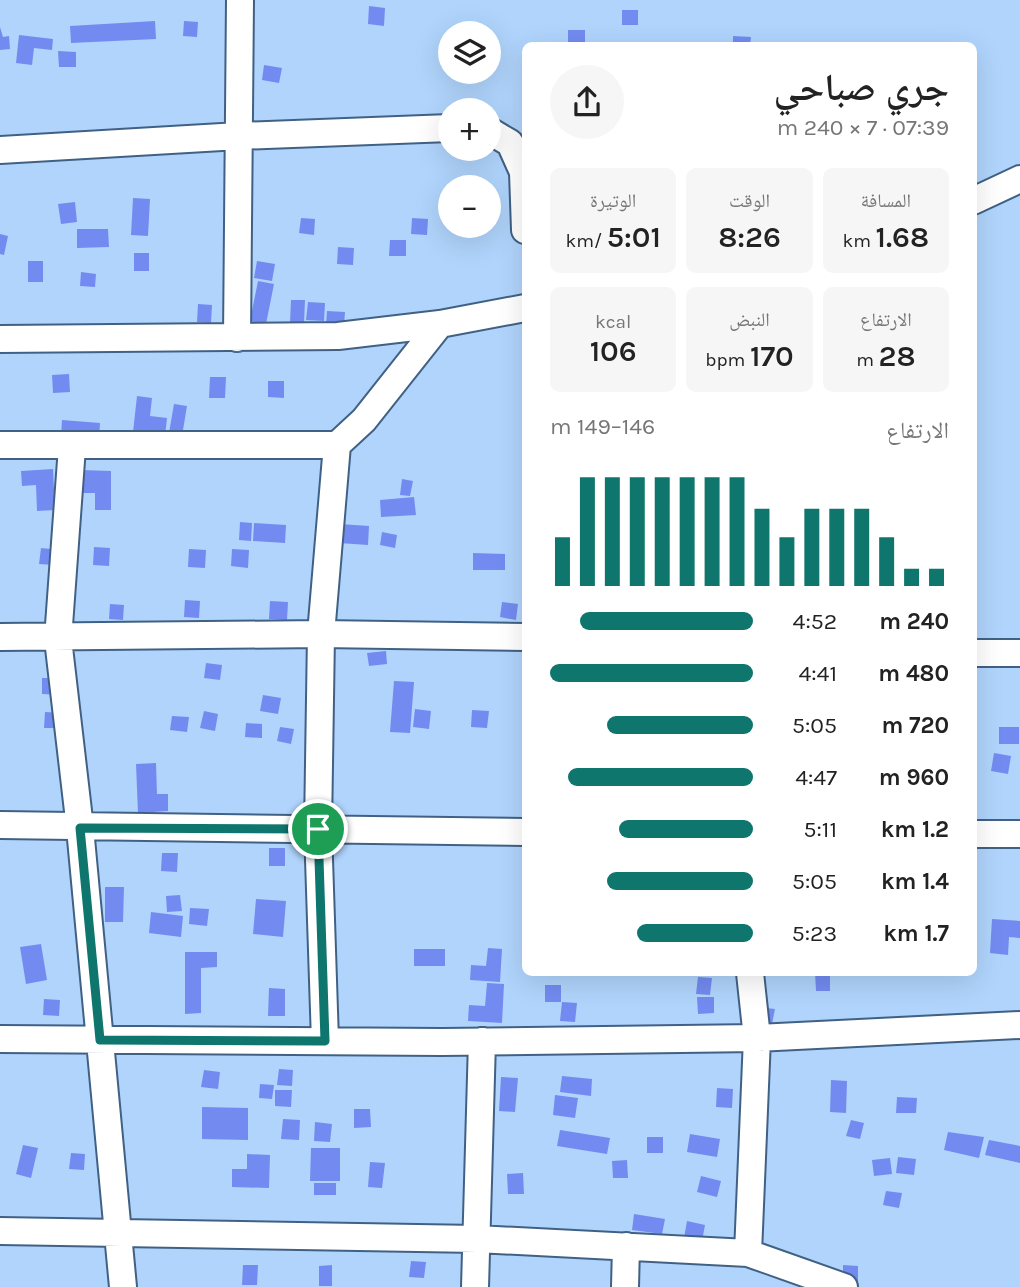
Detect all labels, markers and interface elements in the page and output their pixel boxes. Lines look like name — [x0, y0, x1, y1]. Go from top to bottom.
map controls — [438, 21, 501, 238]
button: layers — [438, 21, 501, 84]
button: share — [550, 65, 624, 139]
text: جري صباحي — [774, 65, 949, 110]
button: + — [438, 98, 501, 161]
text: 07:39 · 7 × 240 m — [777, 114, 949, 141]
button: − — [438, 175, 501, 238]
text: الوتيرة — [590, 190, 636, 212]
text: الوقت — [729, 190, 770, 212]
text: المسافة — [861, 190, 911, 212]
text: 5:01 — [607, 219, 661, 255]
text: 8:26 — [718, 219, 781, 255]
text: 1.68 — [875, 219, 929, 255]
text: /km — [565, 230, 607, 252]
text: km — [842, 230, 875, 252]
text: النبض — [729, 309, 770, 331]
text: الارتفاع — [860, 309, 912, 331]
text: kcal — [595, 311, 631, 333]
text: 106 — [590, 333, 637, 369]
text: 170 — [750, 338, 794, 374]
text: 28 — [878, 338, 916, 374]
text: bpm — [705, 349, 750, 371]
text: m — [856, 349, 878, 371]
text: 146–149 m — [550, 413, 655, 440]
text: الارتفاع — [886, 417, 949, 444]
text: 4:52 — [793, 608, 837, 635]
text: 240 m — [879, 608, 949, 635]
text: 4:41 — [798, 660, 837, 687]
text: 480 m — [878, 660, 949, 687]
text: 5:05 — [792, 712, 837, 739]
text: 720 m — [881, 712, 949, 739]
text: 4:47 — [795, 764, 837, 791]
text: 960 m — [879, 764, 949, 791]
pin — [288, 799, 348, 859]
icon: arrive — [299, 810, 337, 848]
text: 5:11 — [804, 816, 837, 843]
text: 1.2 km — [881, 816, 949, 843]
text: 5:05 — [792, 868, 837, 895]
text: 1.4 km — [881, 868, 949, 895]
text: 5:23 — [792, 920, 837, 947]
text: 1.7 km — [883, 920, 949, 947]

